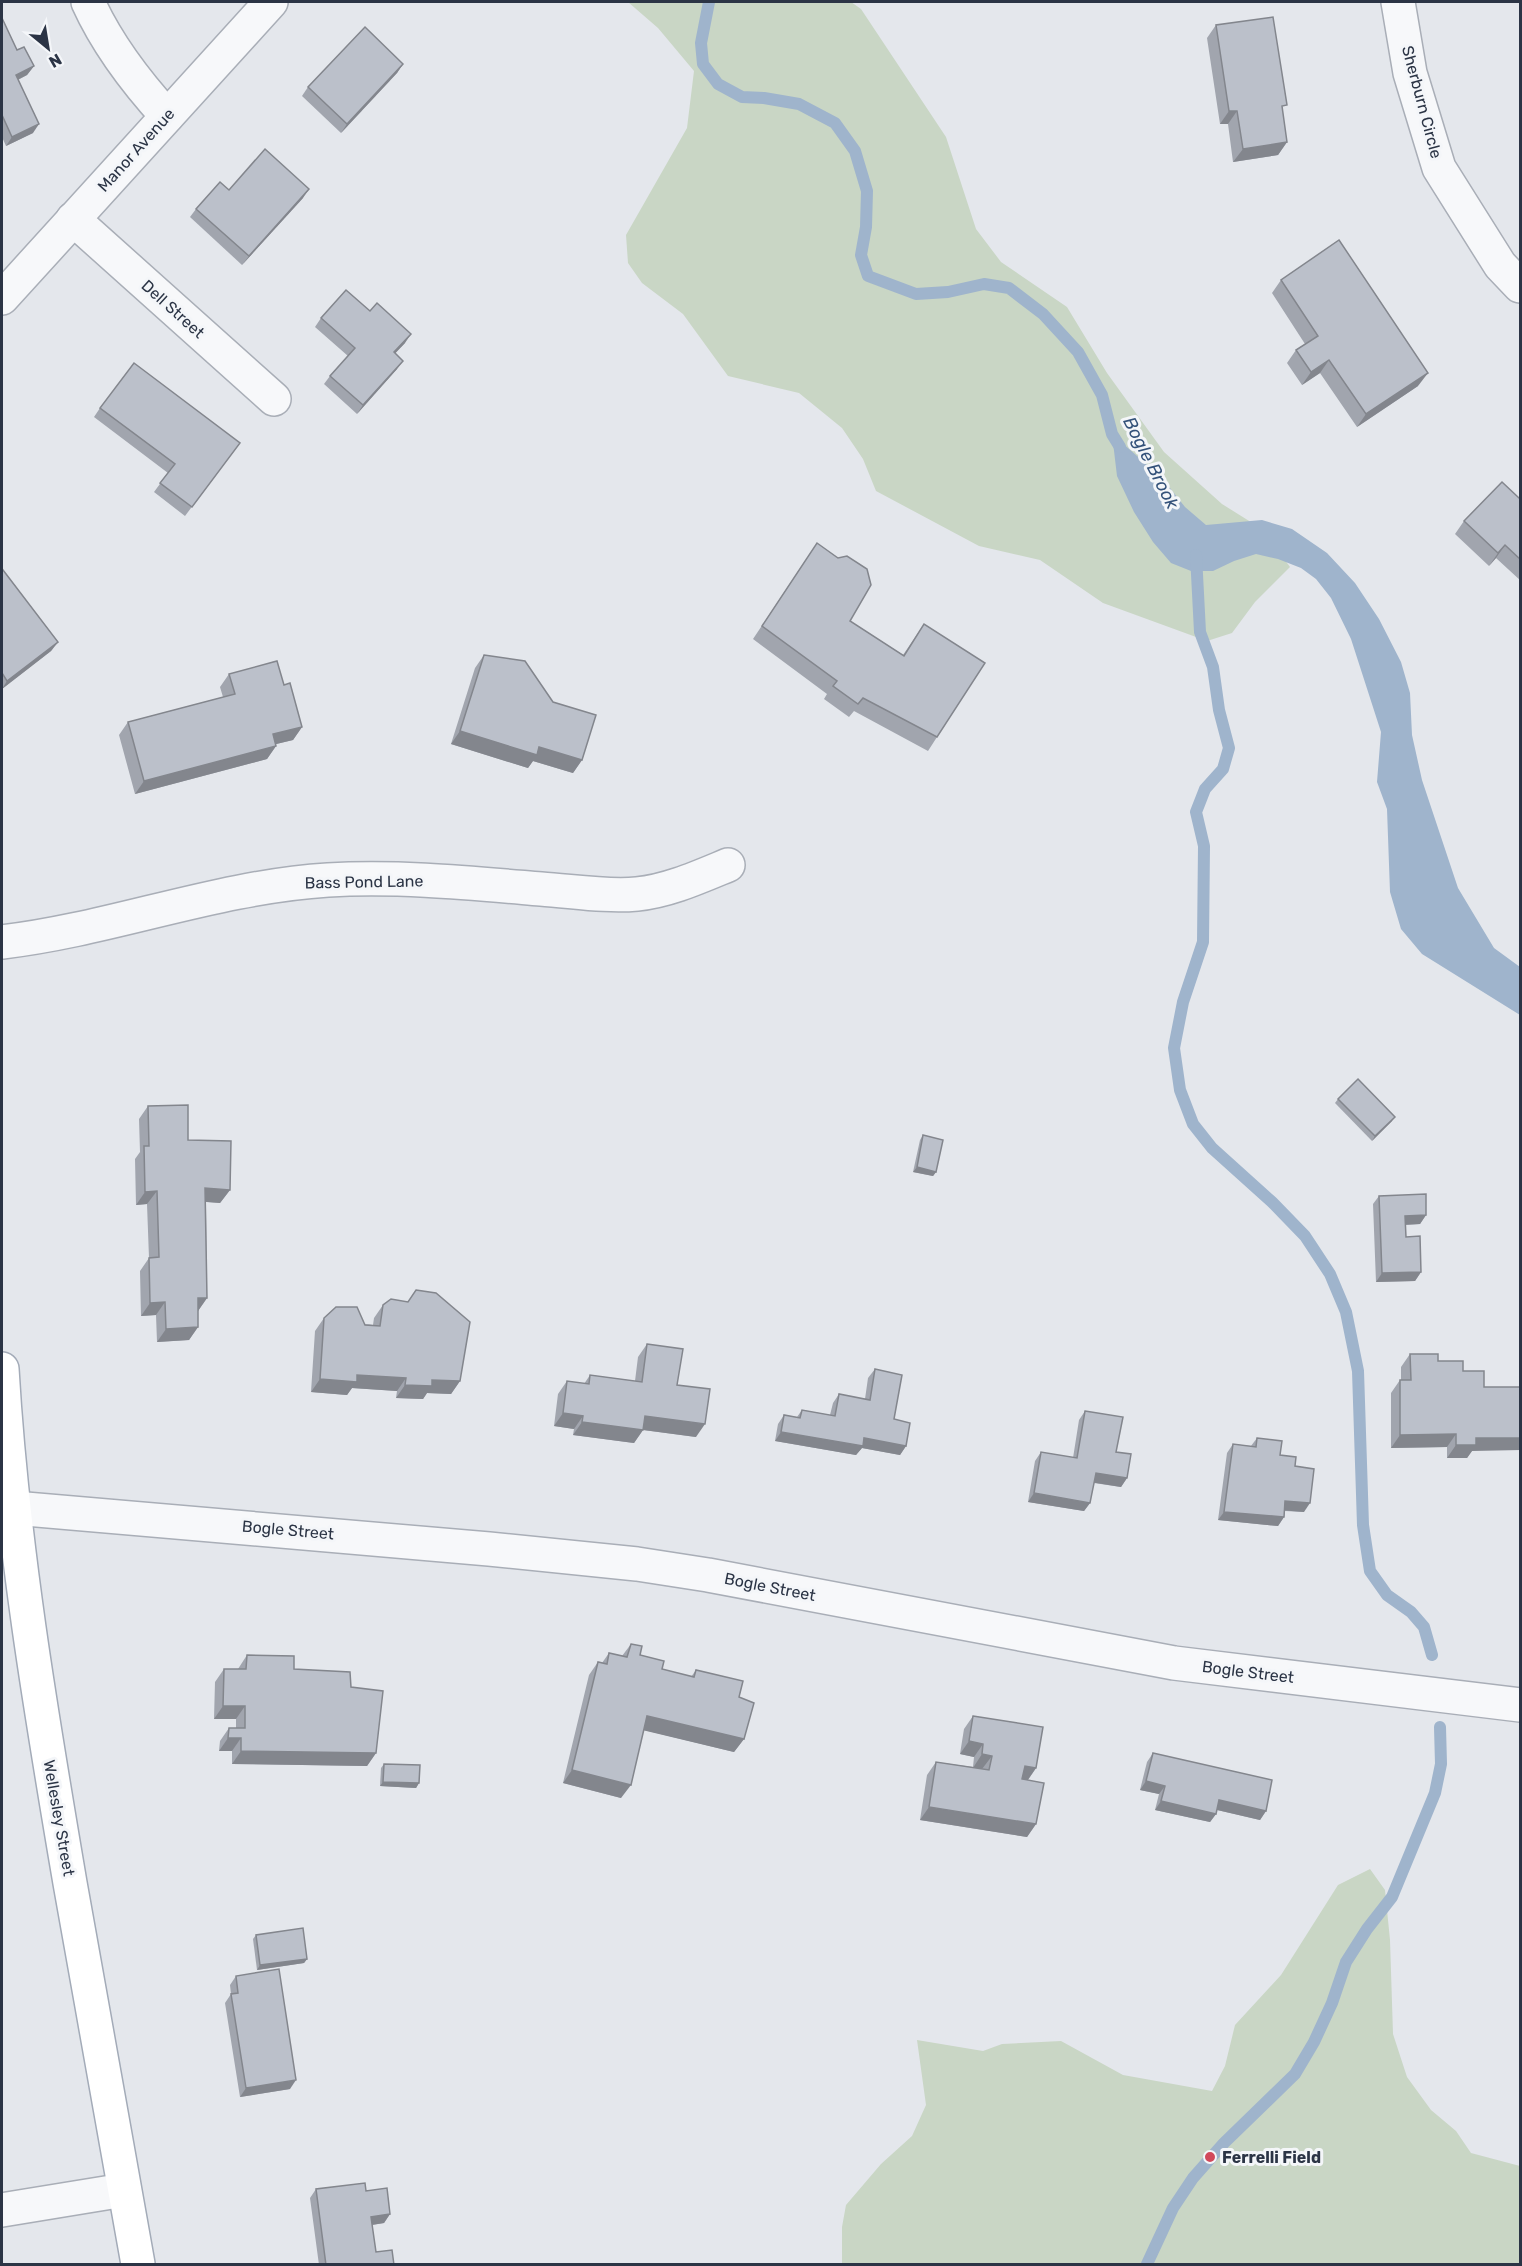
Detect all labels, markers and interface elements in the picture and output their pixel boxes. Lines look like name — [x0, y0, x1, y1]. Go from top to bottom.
north arrow — [18, 18, 78, 78]
street label: Sherburn Circle — [1398, 44, 1446, 160]
text: N — [46, 49, 65, 72]
street label: Manor Avenue — [94, 104, 178, 196]
street label: Dell Street — [138, 276, 208, 342]
water label: Bogle Brook — [1118, 413, 1184, 513]
street label: Bass Pond Lane — [304, 871, 424, 893]
street label: Bogle Street — [241, 1517, 335, 1543]
street label: Bogle Street — [723, 1569, 817, 1605]
street label: Bogle Street — [1201, 1657, 1295, 1687]
street label: Wellesley Street — [39, 1759, 79, 1877]
place label: Ferrelli Field — [1222, 2148, 1321, 2167]
marker: Ferrelli Field — [1203, 2150, 1217, 2164]

